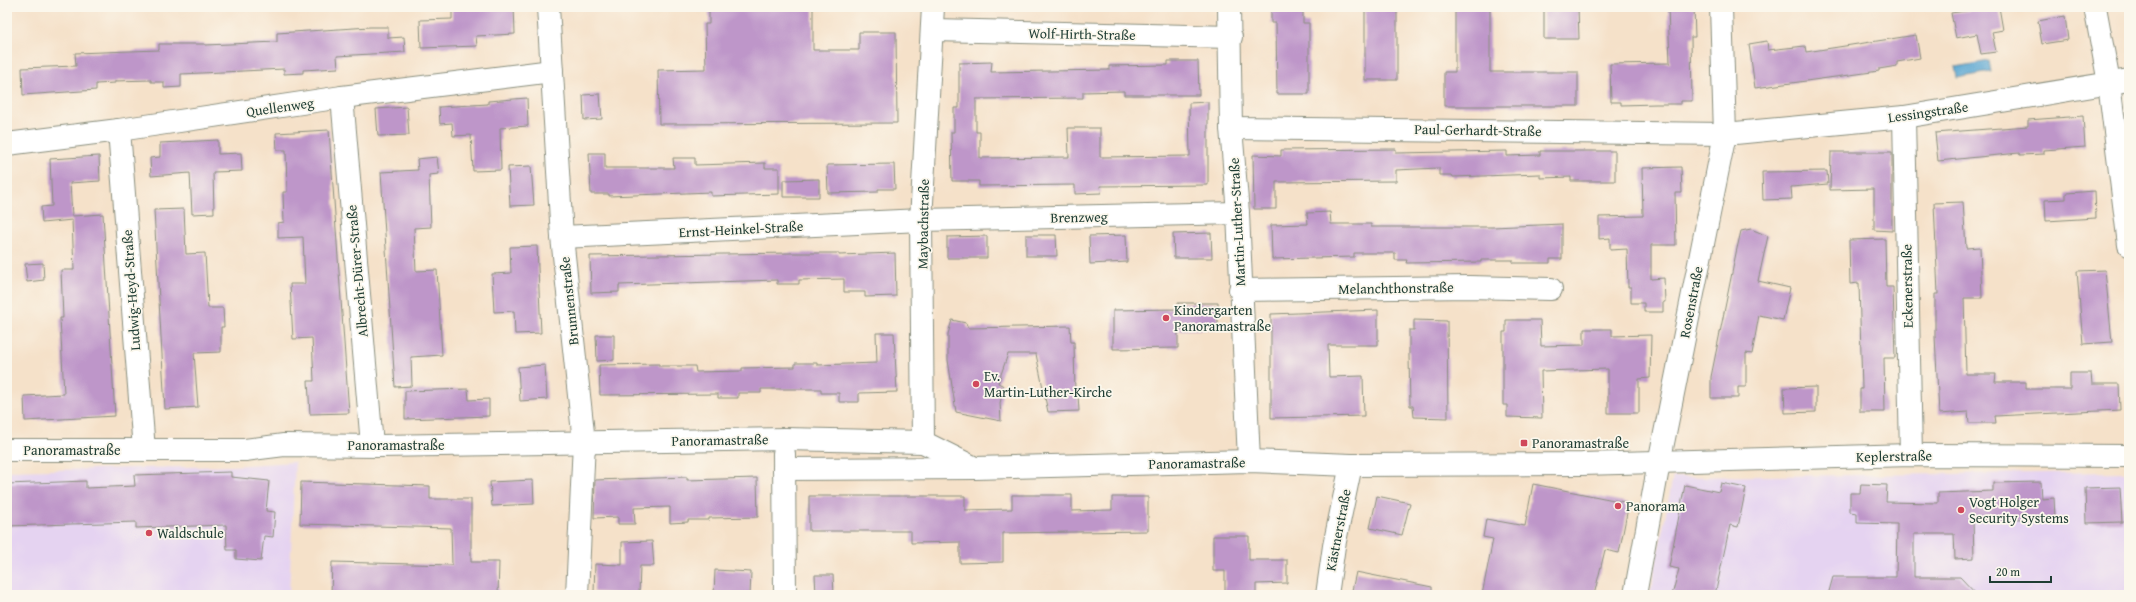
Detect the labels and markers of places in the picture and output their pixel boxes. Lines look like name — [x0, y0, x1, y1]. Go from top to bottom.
place label: Kindergarten Panoramastraße — [1174, 300, 1271, 336]
marker: Kindergarten Panoramastraße — [1161, 313, 1171, 323]
place label: Ev. Martin-Luther-Kirche — [984, 366, 1112, 402]
marker: Ev. Martin-Luther-Kirche — [971, 379, 981, 389]
place label: Panoramastraße — [1532, 433, 1629, 453]
marker: Panoramastraße — [1519, 438, 1529, 448]
place label: Vogt Holger Security Systems — [1969, 492, 2069, 528]
place label: Panorama — [1626, 496, 1686, 516]
marker: Panorama — [1613, 501, 1623, 511]
marker: Vogt Holger Security Systems — [1956, 505, 1966, 515]
place label: Waldschule — [157, 523, 224, 543]
marker: Waldschule — [144, 528, 154, 538]

